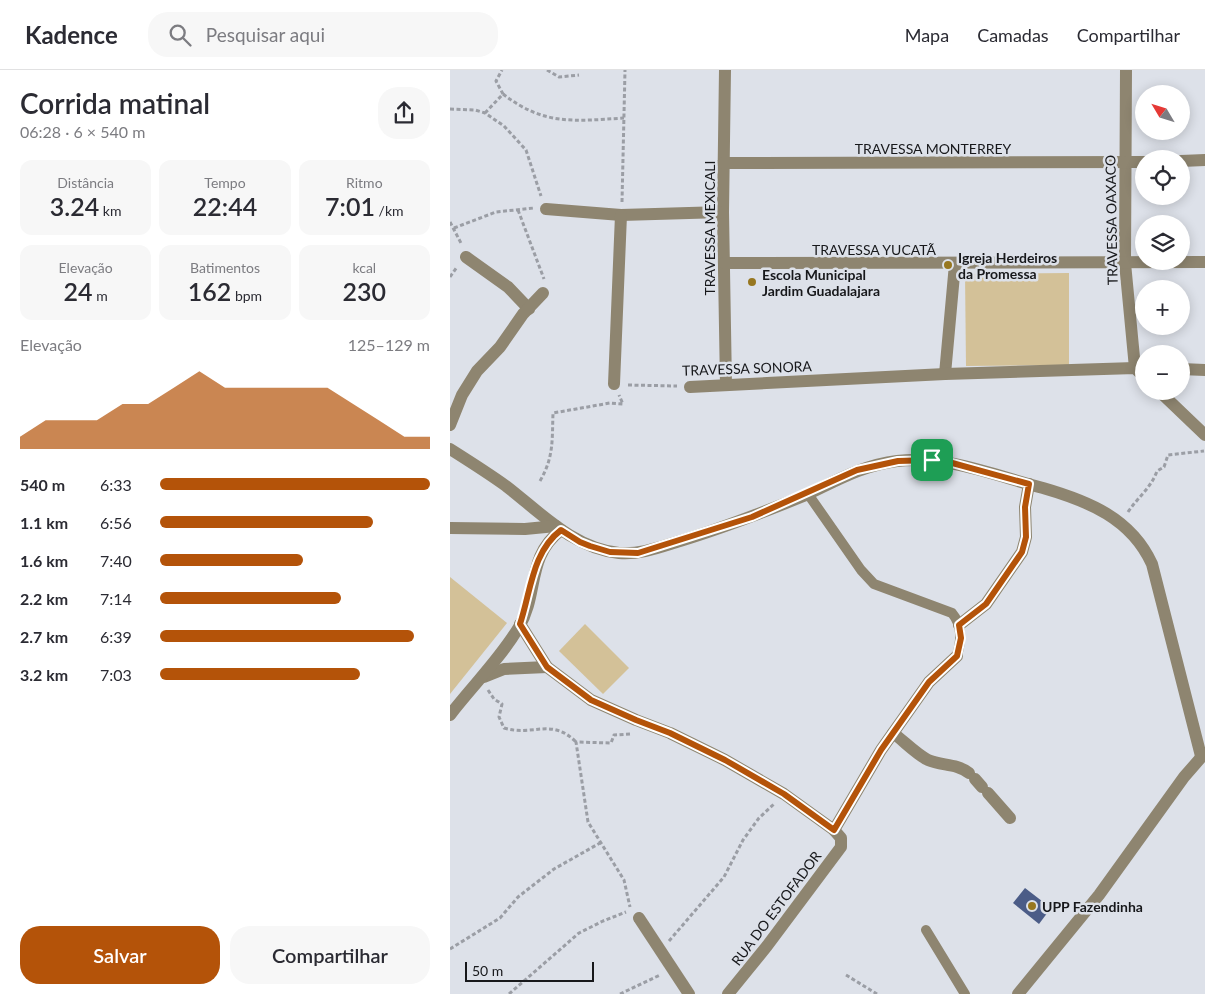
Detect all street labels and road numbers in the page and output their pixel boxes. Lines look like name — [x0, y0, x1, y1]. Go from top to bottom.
street label: TRAVESSA MONTERREY — [855, 140, 1012, 157]
street label: TRAVESSA OAXACO — [1101, 155, 1121, 285]
street label: TRAVESSA MEXICALI — [701, 161, 718, 295]
street label: TRAVESSA YUCATÃ — [812, 241, 937, 258]
street label: TRAVESSA SONORA — [682, 357, 813, 379]
street label: RUA DO ESTOFADOR — [727, 847, 825, 969]

